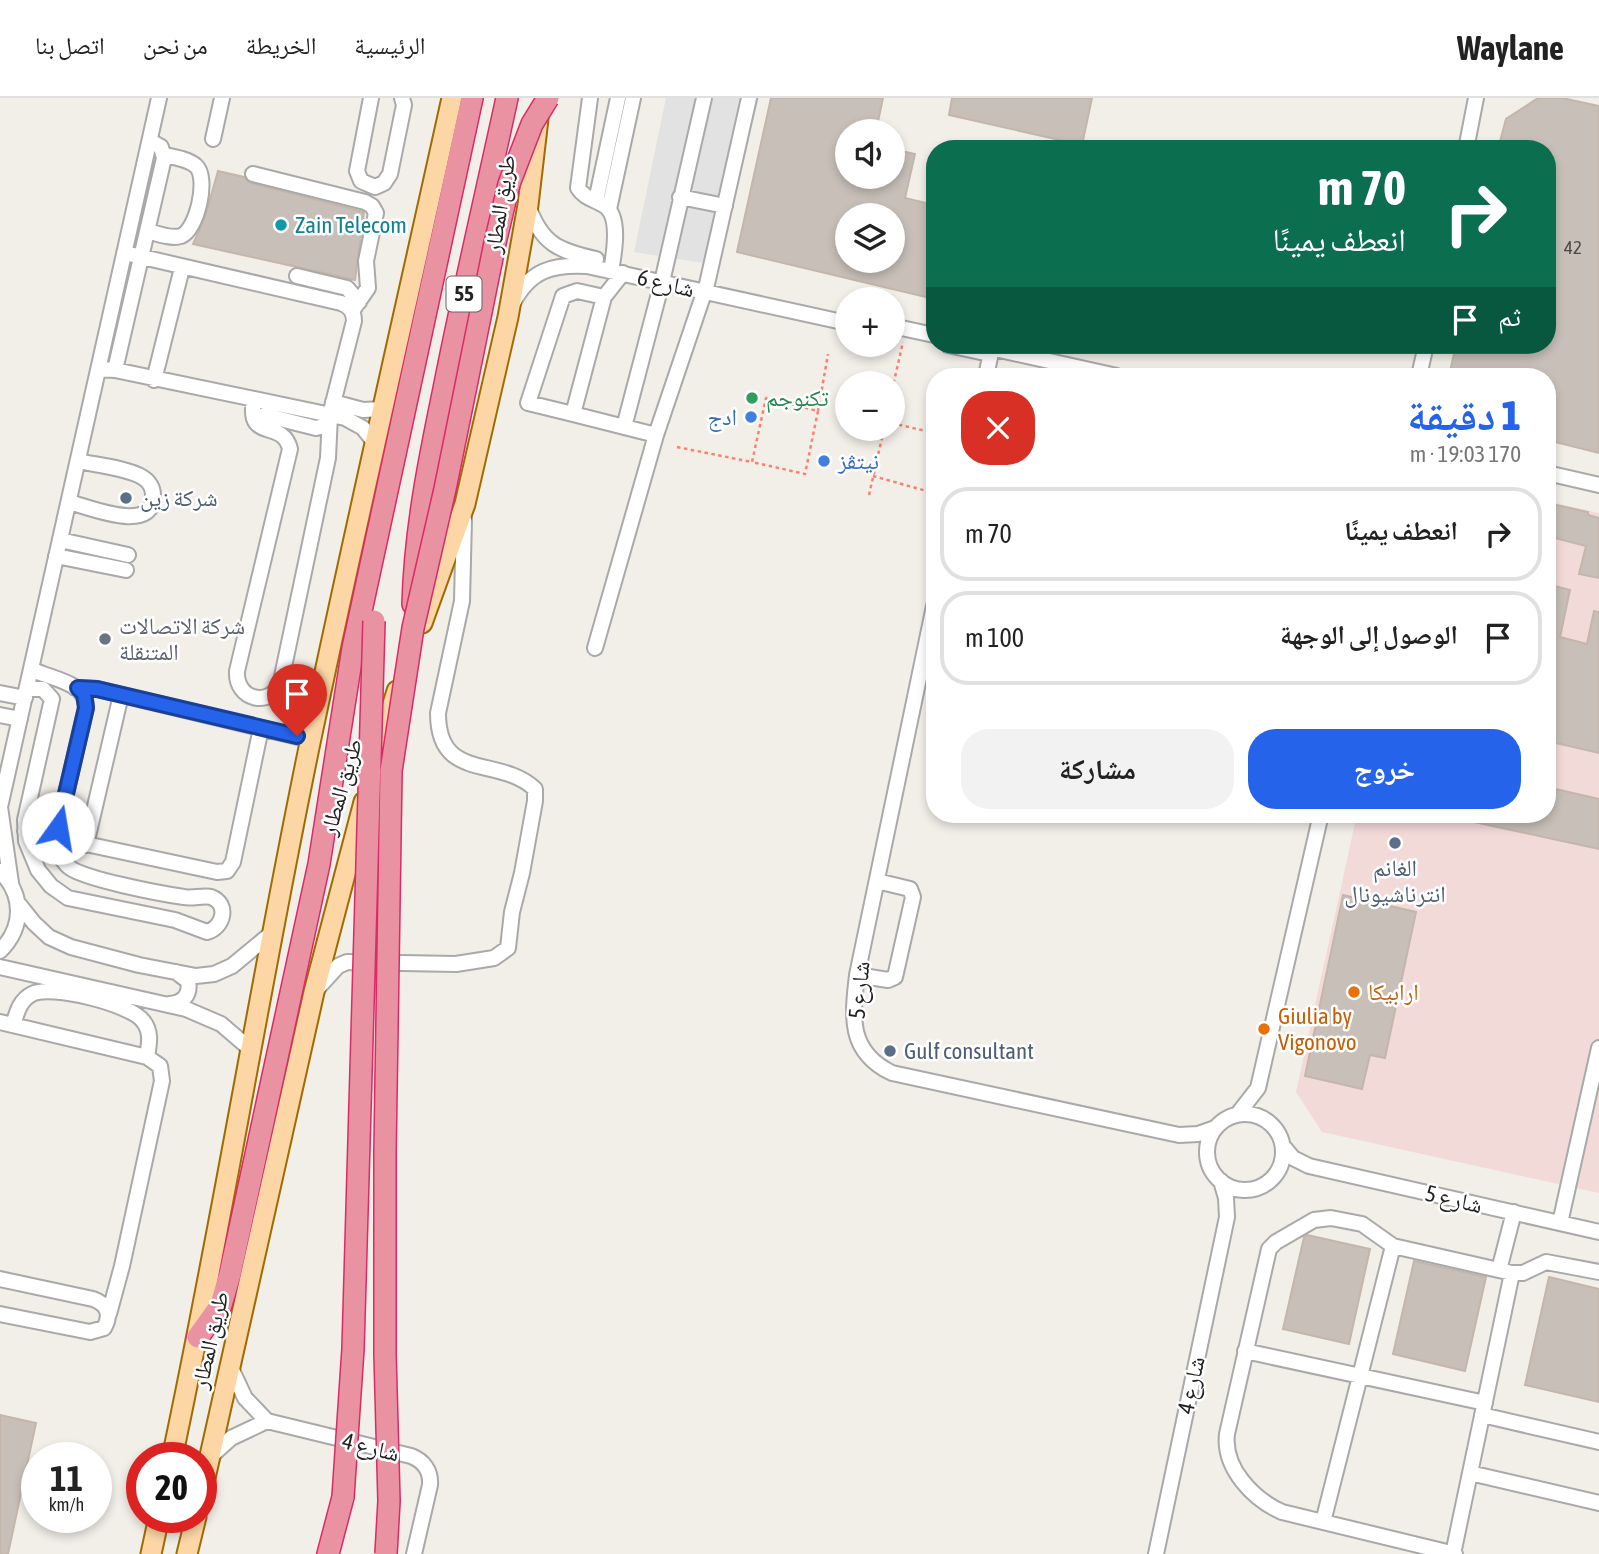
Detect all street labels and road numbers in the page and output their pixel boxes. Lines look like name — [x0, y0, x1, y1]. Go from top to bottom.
street label: طريق المطار — [479, 153, 522, 256]
street label: شارع 6 — [635, 264, 697, 304]
road number: 55 — [447, 276, 482, 312]
street label: طريق المطار — [315, 736, 368, 840]
street label: شارع 5 — [844, 960, 876, 1020]
street label: شارع 5 — [1423, 1180, 1485, 1220]
street label: طريق المطار — [186, 1289, 235, 1392]
street label: شارع 4 — [1172, 1354, 1212, 1416]
street label: شارع 4 — [339, 1427, 402, 1469]

